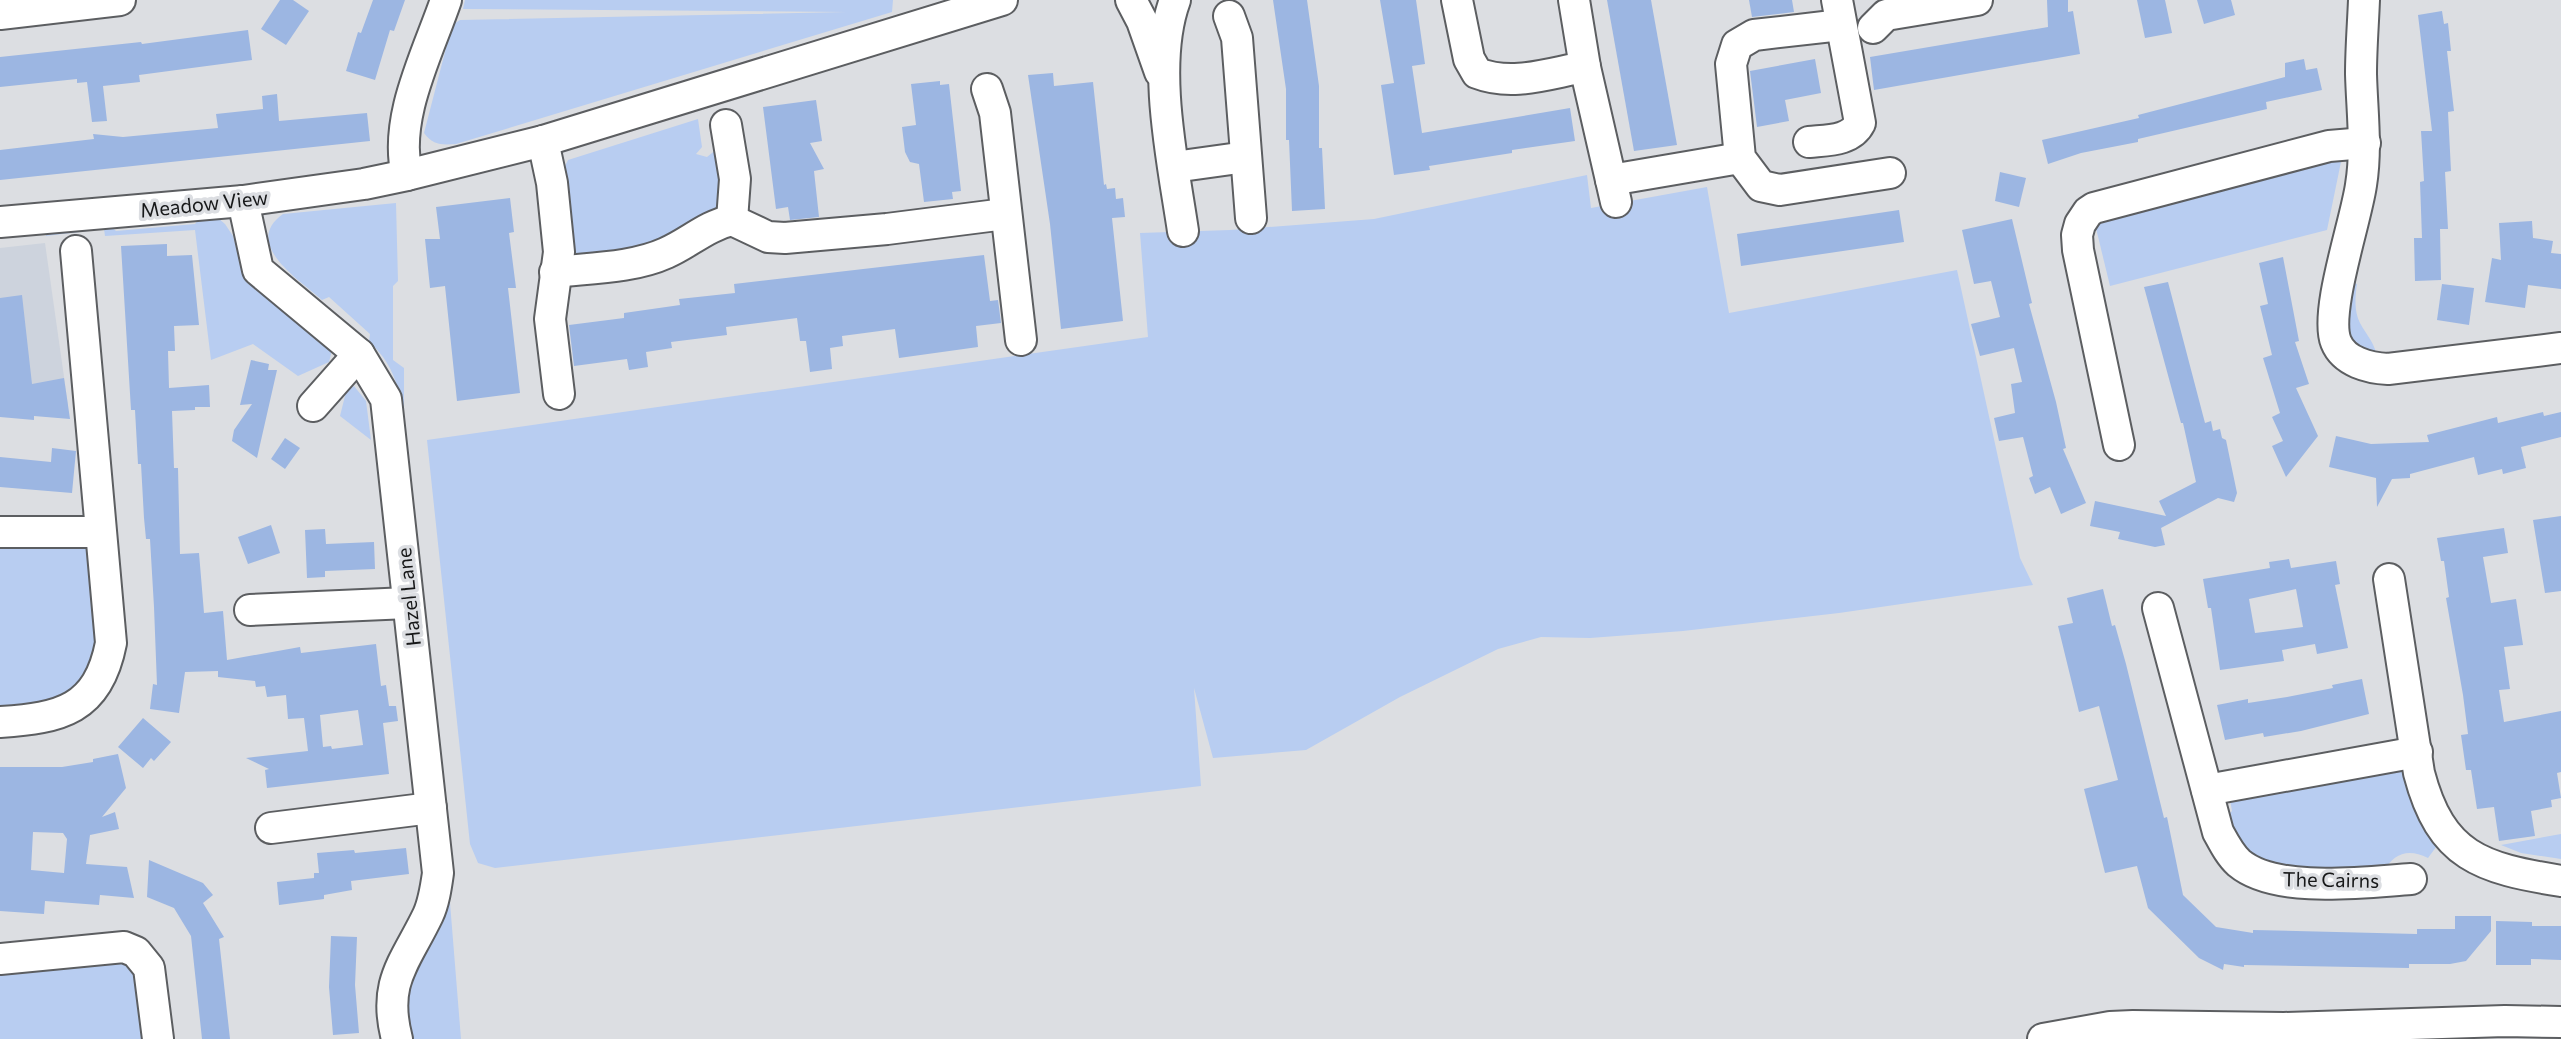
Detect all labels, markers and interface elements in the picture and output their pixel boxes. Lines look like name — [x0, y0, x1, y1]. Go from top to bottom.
street label: Meadow View — [139, 184, 269, 222]
street label: Hazel Lane — [391, 547, 425, 647]
street label: The Cairns — [2283, 866, 2379, 892]

